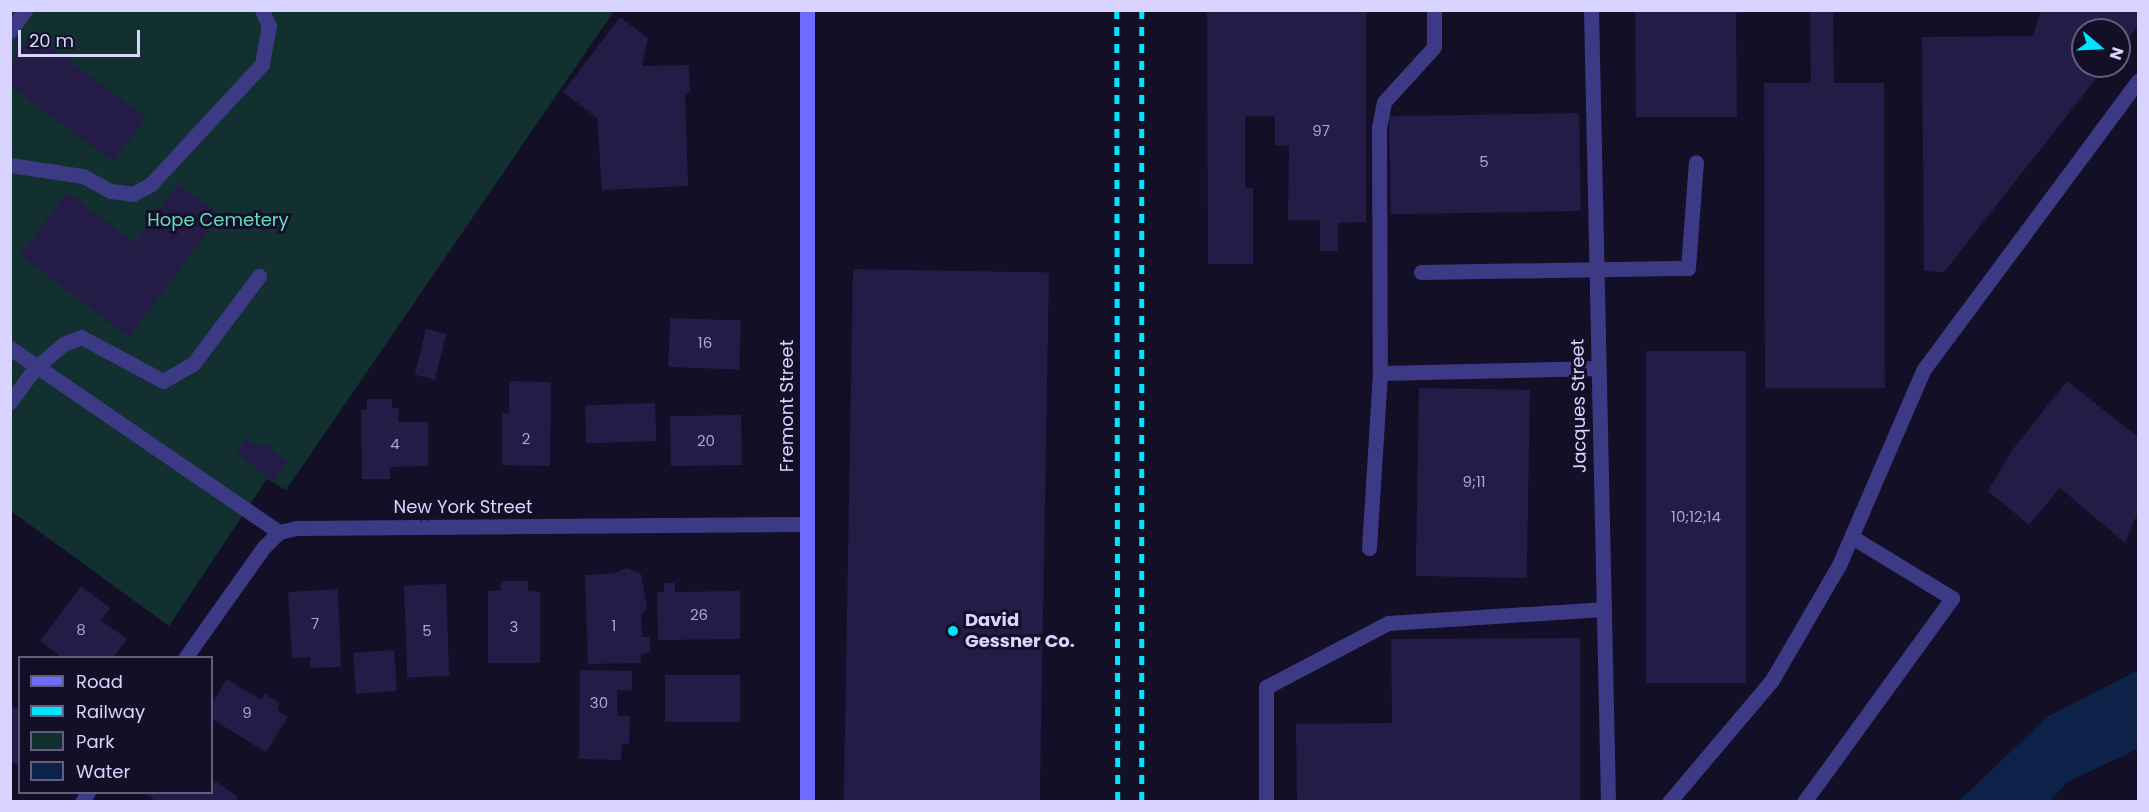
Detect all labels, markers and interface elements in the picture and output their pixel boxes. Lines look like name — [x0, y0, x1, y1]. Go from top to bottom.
scale bar — [21, 18, 142, 56]
north arrow — [2071, 18, 2131, 78]
text: 20 m — [29, 28, 74, 53]
text: N — [2104, 44, 2129, 63]
house number: 97 — [1312, 122, 1330, 140]
house number: 5 — [1479, 153, 1489, 171]
park label: Hope Cemetery — [147, 209, 289, 231]
house number: 16 — [698, 334, 712, 352]
street label: Jacques Street — [1567, 339, 1591, 473]
street label: Fremont Street — [776, 340, 798, 472]
house number: 2 — [522, 430, 530, 448]
house number: 20 — [697, 432, 715, 450]
house number: 4 — [390, 435, 400, 453]
house number: 9;11 — [1462, 473, 1486, 491]
street label: New York Street — [394, 496, 532, 518]
house number: 10;12;14 — [1671, 508, 1721, 526]
house number: 26 — [690, 606, 708, 624]
place label: David Gessner Co. — [965, 610, 1075, 652]
house number: 7 — [311, 615, 319, 633]
house number: 1 — [612, 617, 616, 635]
house number: 3 — [510, 618, 518, 636]
house number: 8 — [76, 621, 86, 639]
house number: 5 — [422, 622, 432, 640]
marker: David Gessner Co. — [946, 624, 960, 638]
legend — [18, 656, 213, 794]
text: Road — [76, 669, 123, 694]
house number: 30 — [590, 694, 608, 712]
text: Railway — [76, 699, 145, 724]
house number: 9 — [242, 704, 252, 722]
text: Park — [76, 729, 115, 754]
text: Water — [76, 759, 130, 784]

